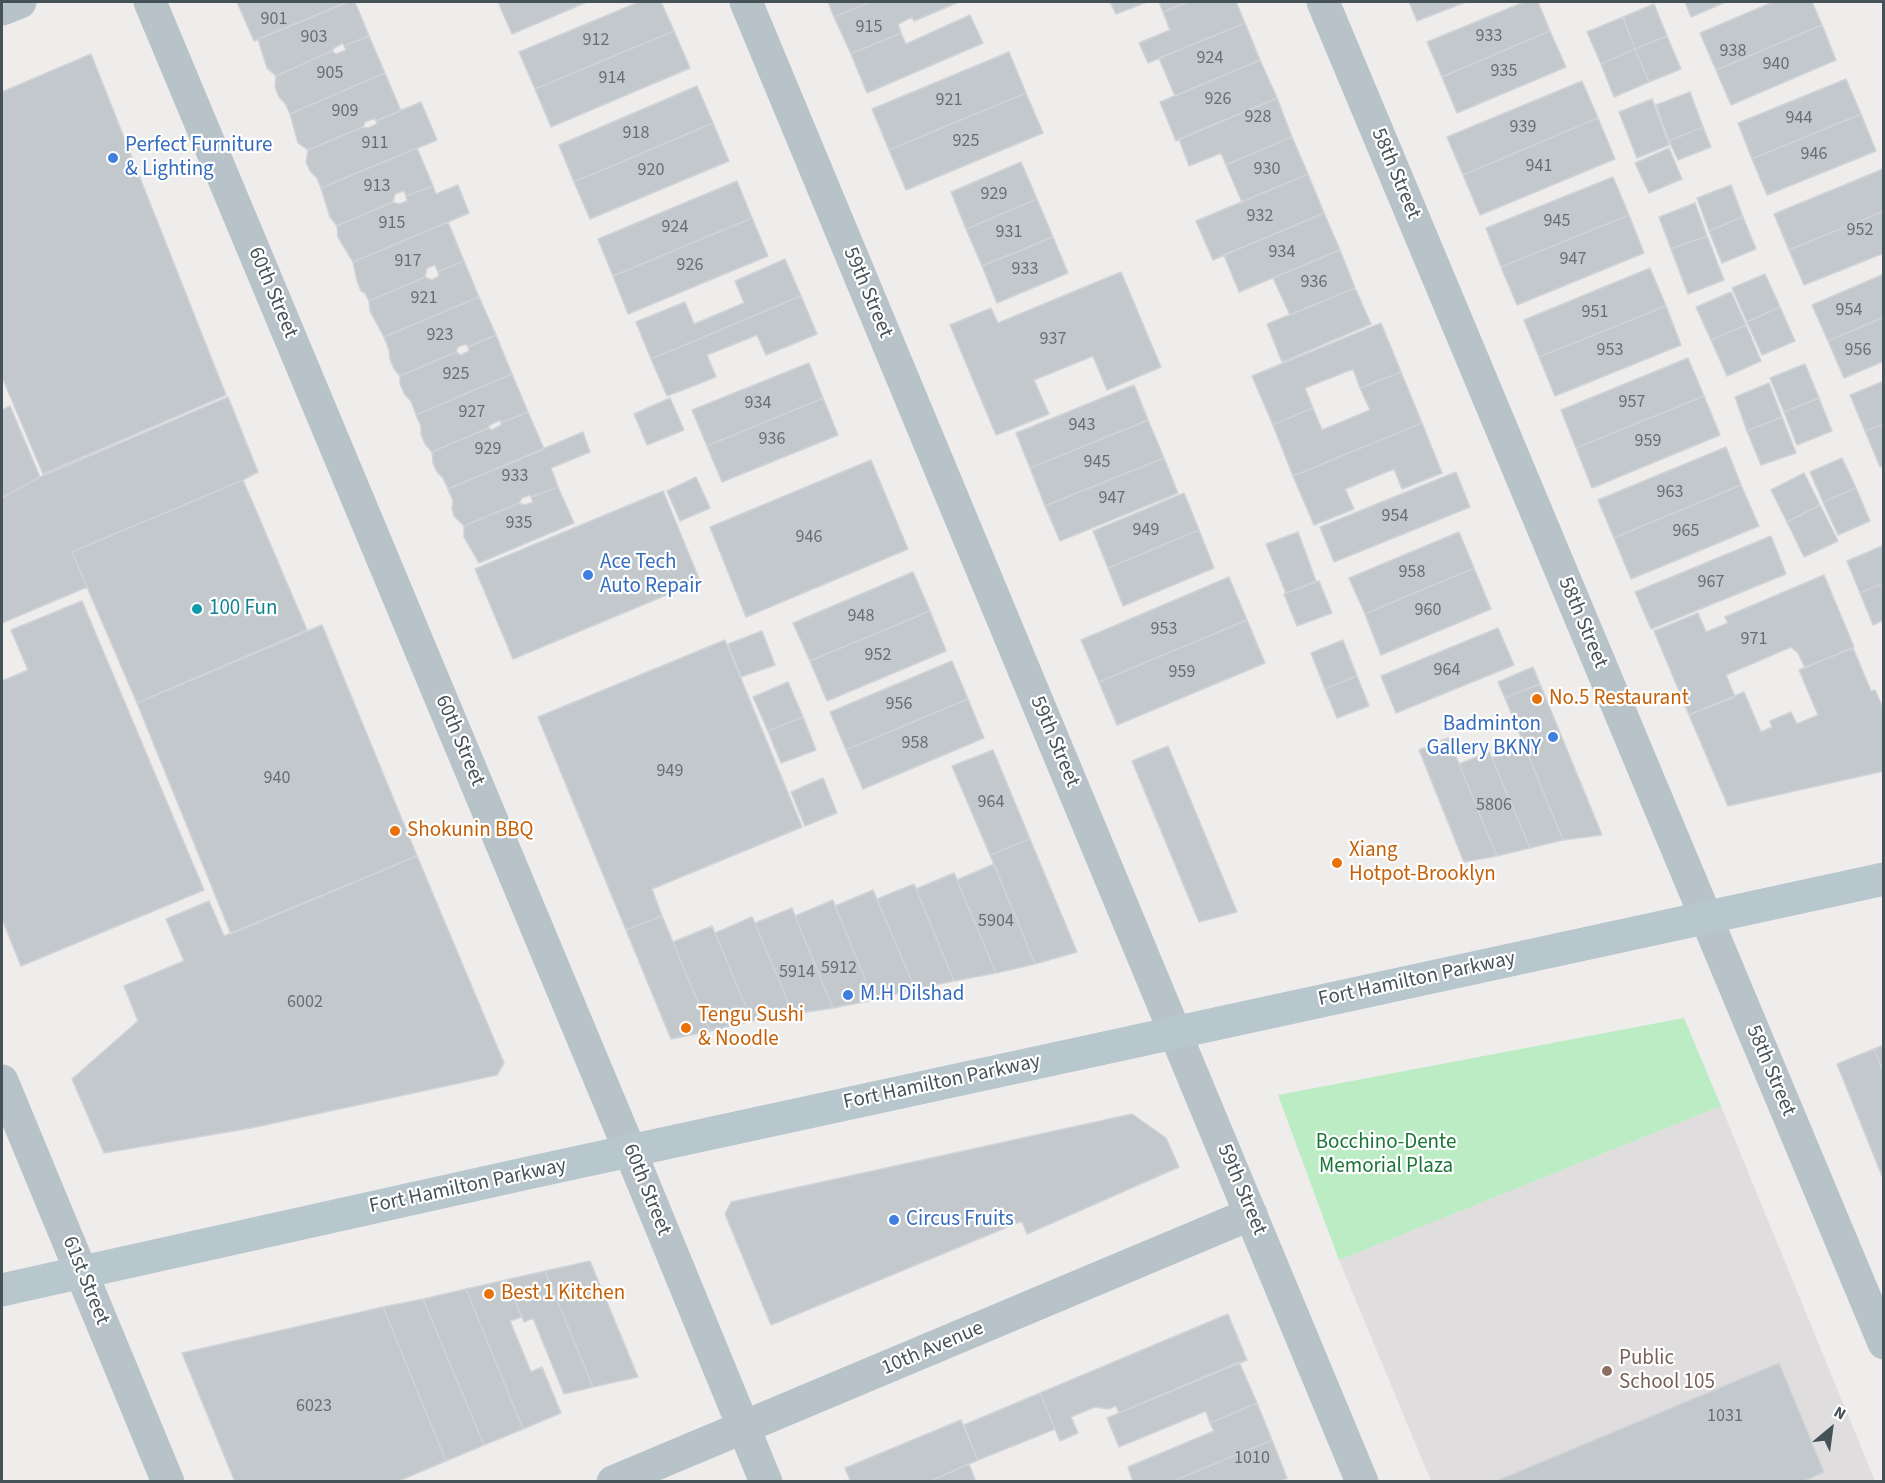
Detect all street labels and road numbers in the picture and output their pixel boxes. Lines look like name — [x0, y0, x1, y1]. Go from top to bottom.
street label: 58th Street — [1365, 125, 1425, 223]
street label: 60th Street — [242, 244, 302, 342]
street label: 59th Street — [837, 244, 897, 342]
street label: 58th Street — [1552, 574, 1612, 672]
street label: 60th Street — [429, 692, 489, 790]
street label: 59th Street — [1024, 693, 1084, 791]
street label: Fort Hamilton Parkway — [1316, 947, 1518, 1013]
street label: 58th Street — [1740, 1022, 1800, 1120]
street label: Fort Hamilton Parkway — [841, 1050, 1043, 1116]
street label: 60th Street — [616, 1141, 676, 1239]
street label: 59th Street — [1211, 1141, 1271, 1239]
street label: Fort Hamilton Parkway — [367, 1154, 569, 1220]
street label: 61st Street — [56, 1233, 114, 1329]
street label: 10th Avenue — [878, 1316, 988, 1382]

